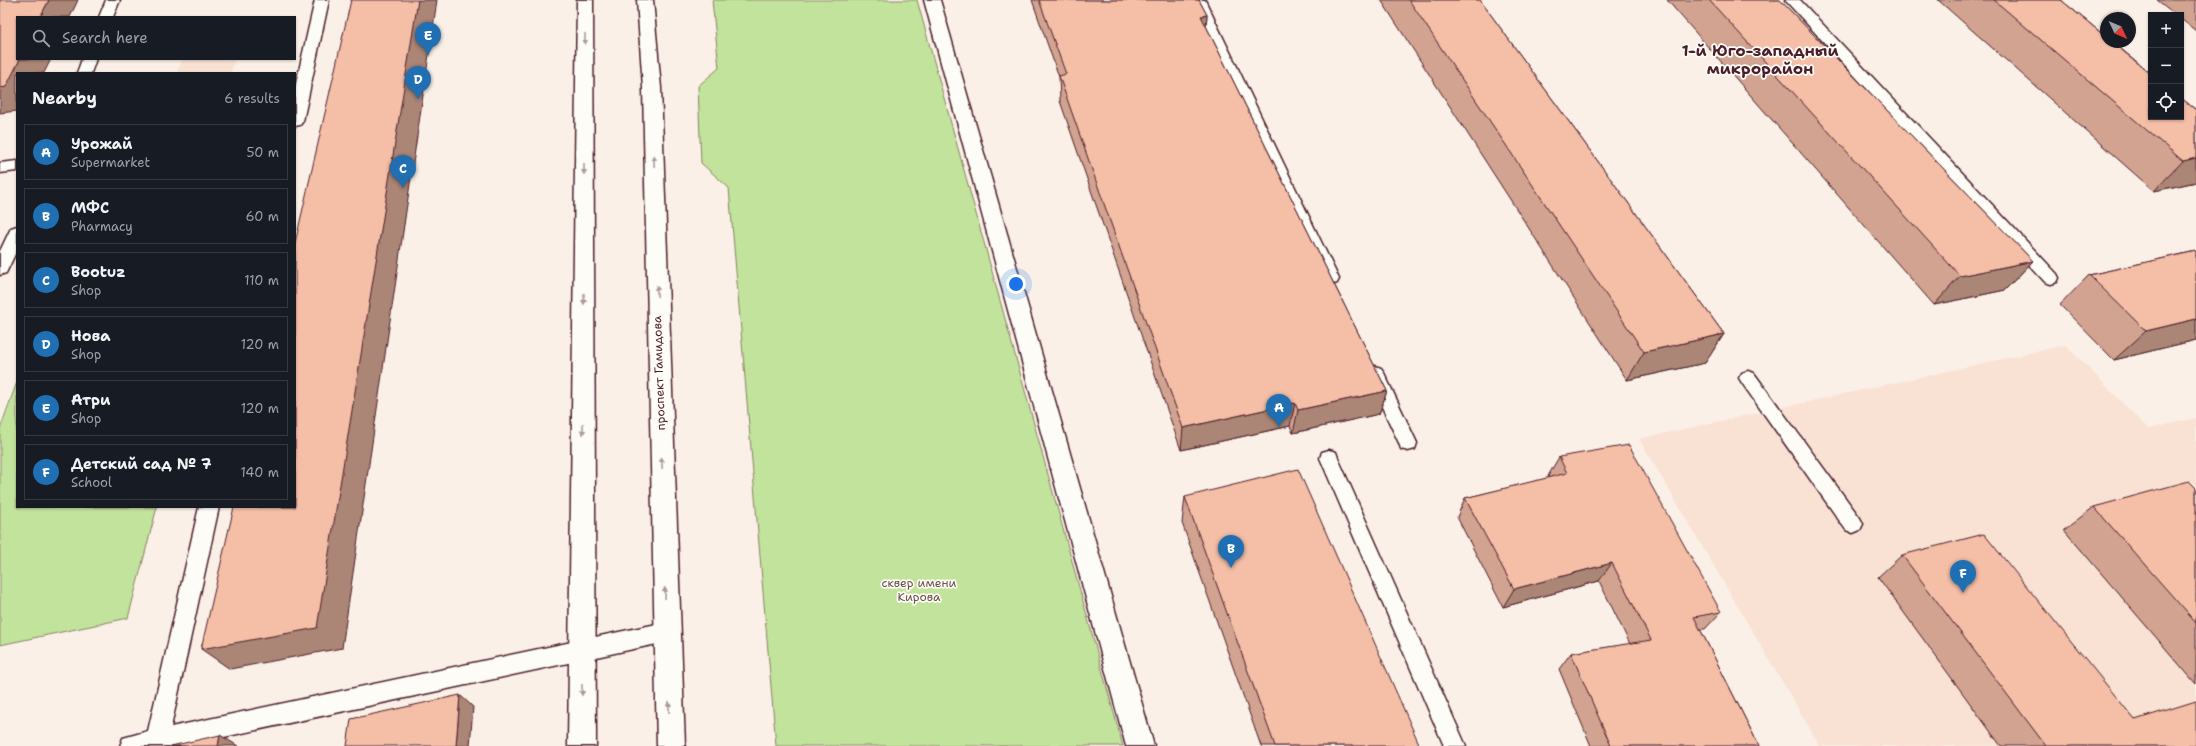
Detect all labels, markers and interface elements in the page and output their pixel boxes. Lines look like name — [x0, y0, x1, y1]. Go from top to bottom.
north arrow — [2100, 12, 2136, 48]
map controls — [2148, 12, 2184, 120]
button: + — [2148, 12, 2184, 48]
search box — [16, 16, 296, 60]
pin: E — [415, 22, 441, 55]
icon: search — [30, 27, 52, 49]
text: Search here — [62, 28, 148, 48]
one-way arrow — [582, 33, 588, 46]
district label: 1-й Юго-западный микрорайон — [1681, 40, 1839, 79]
button: − — [2148, 48, 2184, 84]
pin: D — [405, 66, 431, 99]
button: locate — [2148, 84, 2184, 120]
text: Nearby — [32, 87, 97, 109]
text: 6 results — [224, 90, 280, 107]
text: Урожай — [71, 134, 132, 154]
text: A — [41, 144, 51, 161]
text: 50 m — [246, 144, 279, 161]
text: Supermarket — [71, 154, 150, 171]
one-way arrow — [651, 154, 657, 167]
pin: C — [390, 155, 416, 188]
one-way arrow — [581, 163, 587, 176]
text: МФС — [71, 198, 109, 218]
text: B — [42, 208, 50, 225]
text: 60 m — [246, 208, 279, 225]
text: Pharmacy — [71, 218, 133, 235]
text: Bootuz — [71, 262, 126, 282]
text: C — [42, 272, 50, 289]
text: 110 m — [244, 272, 279, 289]
your location — [1006, 274, 1026, 294]
text: Shop — [71, 282, 101, 299]
one-way arrow — [654, 284, 660, 297]
one-way arrow — [581, 293, 587, 306]
street label: проспект Гамидова — [649, 315, 669, 431]
text: Нова — [71, 326, 110, 346]
text: D — [41, 336, 51, 353]
text: 120 m — [241, 336, 279, 353]
text: Shop — [71, 346, 101, 363]
text: Атри — [71, 390, 110, 410]
pin: A — [1266, 394, 1292, 427]
text: E — [42, 400, 50, 417]
text: 120 m — [241, 400, 279, 417]
text: Shop — [71, 410, 101, 427]
one-way arrow — [580, 423, 586, 436]
text: Детский сад № 7 — [71, 454, 212, 474]
one-way arrow — [659, 456, 665, 469]
text: F — [42, 464, 50, 481]
text: 140 m — [240, 464, 279, 481]
text: School — [71, 474, 112, 491]
pin: B — [1218, 535, 1244, 568]
pin: F — [1950, 560, 1976, 593]
park label: сквер имени Кирова — [882, 575, 957, 605]
one-way arrow — [662, 586, 668, 599]
one-way arrow — [579, 684, 585, 697]
one-way arrow — [666, 700, 672, 713]

